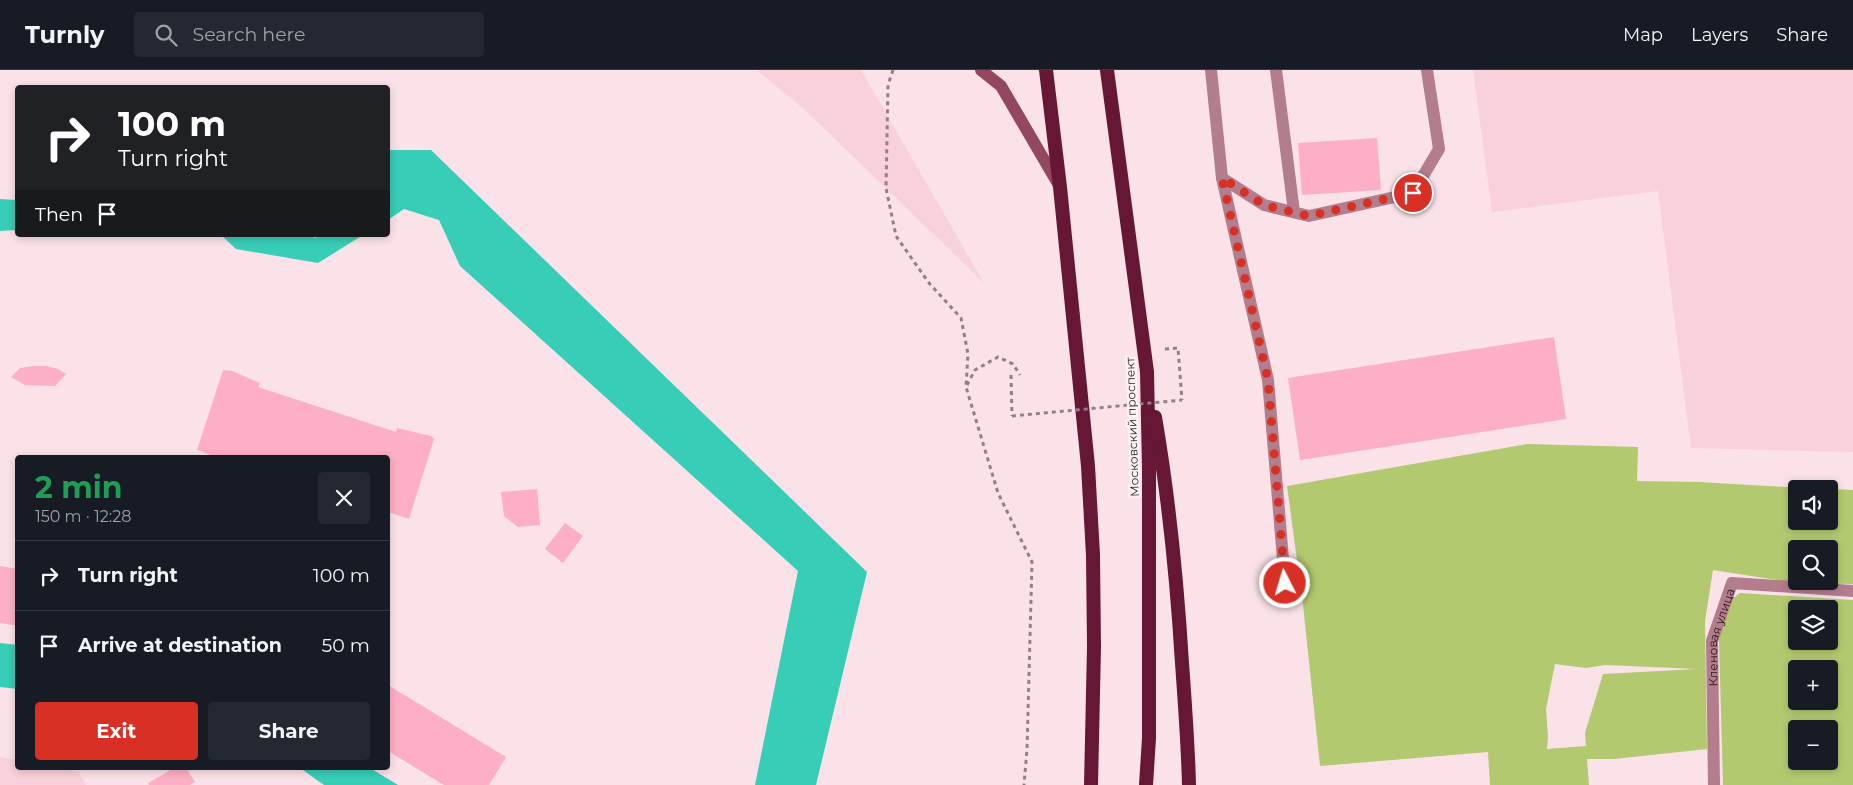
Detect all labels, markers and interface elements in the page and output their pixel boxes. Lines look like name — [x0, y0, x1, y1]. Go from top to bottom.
search box — [134, 12, 484, 57]
text: Turnly — [25, 20, 104, 49]
icon: search — [152, 21, 180, 49]
text: Search here — [192, 23, 305, 46]
text: Map — [1623, 24, 1663, 46]
text: Layers — [1691, 24, 1748, 46]
text: Share — [1776, 24, 1828, 46]
text: 100 m — [118, 102, 226, 145]
icon: right — [35, 105, 100, 170]
text: Turn right — [118, 145, 228, 172]
pin — [1392, 172, 1434, 214]
icon: arrive — [1399, 179, 1427, 207]
icon: arrive — [93, 200, 121, 228]
text: Then — [35, 203, 83, 226]
street label: Московский проспект — [1122, 357, 1142, 497]
text: 2 min — [35, 469, 122, 506]
button: close — [318, 472, 370, 524]
map controls — [1788, 480, 1838, 770]
button: sound — [1788, 480, 1838, 530]
text: 150 m · 12:28 — [35, 507, 132, 526]
button: search — [1788, 540, 1838, 590]
position arrow — [1258, 556, 1310, 608]
icon: right — [35, 562, 63, 590]
text: Turn right — [78, 564, 178, 587]
text: 100 m — [313, 564, 370, 587]
street label: Кленовая улица — [1704, 586, 1737, 687]
button: layers — [1788, 600, 1838, 650]
icon: arrive — [35, 632, 63, 660]
text: Arrive at destination — [78, 634, 282, 657]
text: 50 m — [322, 634, 370, 657]
button: + — [1788, 660, 1838, 710]
button: Exit — [35, 702, 198, 760]
button: Share — [208, 702, 370, 760]
button: − — [1788, 720, 1838, 770]

